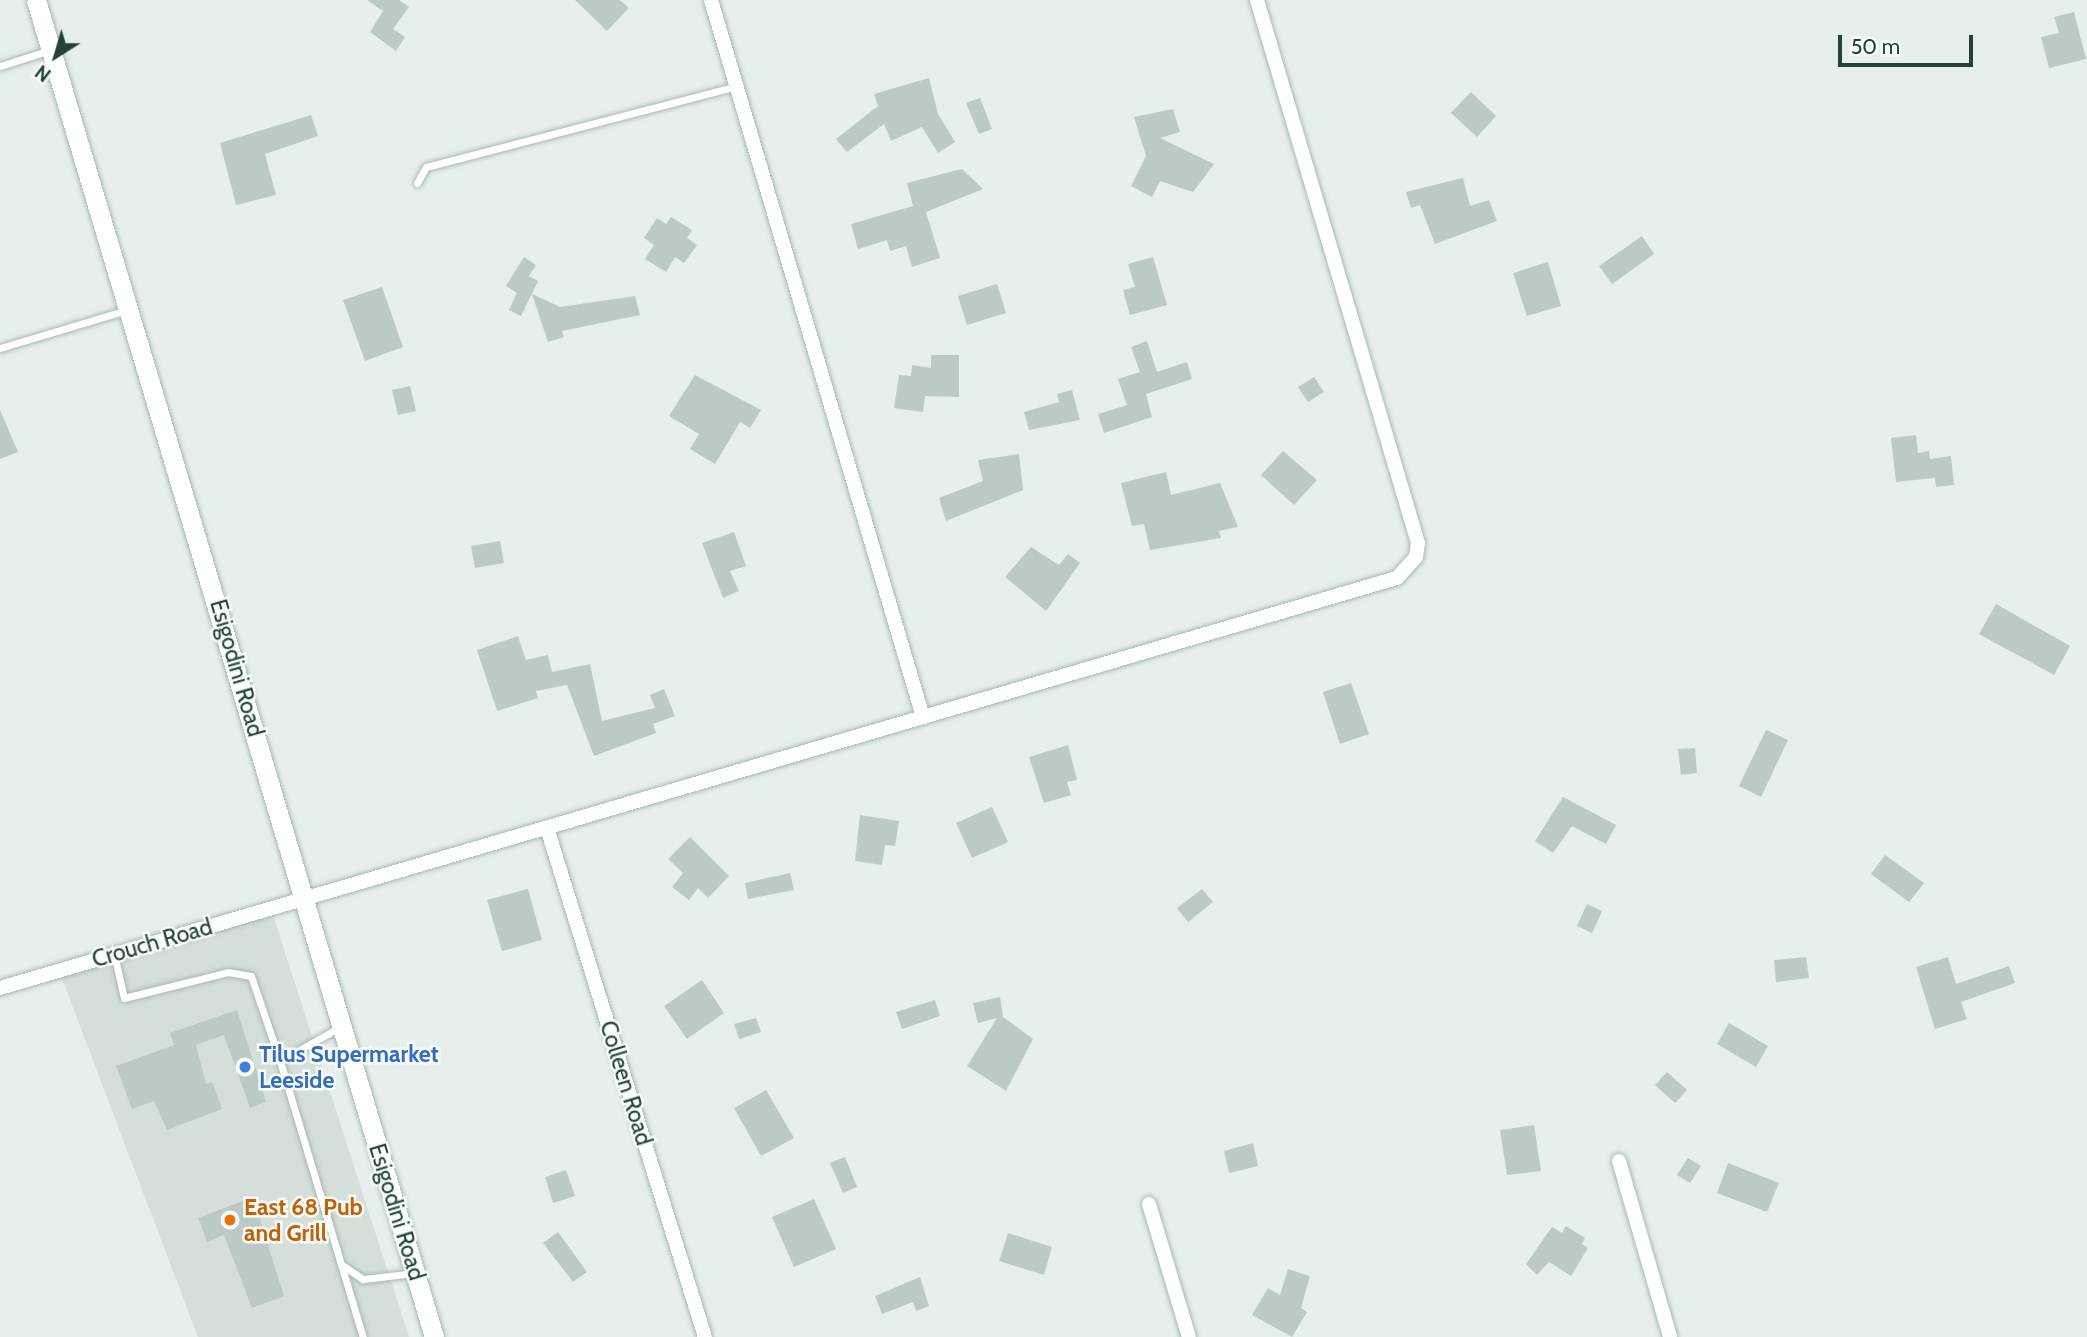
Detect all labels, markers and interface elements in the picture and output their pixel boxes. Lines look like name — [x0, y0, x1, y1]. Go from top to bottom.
north arrow — [21, 21, 91, 91]
scale bar — [1842, 21, 1977, 65]
text: 50 m — [1851, 34, 1900, 59]
text: N — [31, 60, 55, 86]
street label: Esigodini Road — [204, 596, 270, 740]
street label: Crouch Road — [89, 913, 215, 973]
street label: Colleen Road — [594, 1017, 658, 1149]
place label: Tilus Supermarket Leeside — [259, 1040, 439, 1094]
marker: Tilus Supermarket Leeside — [237, 1059, 253, 1075]
street label: Esigodini Road — [363, 1140, 431, 1284]
place label: East 68 Pub and Grill — [244, 1193, 363, 1247]
marker: East 68 Pub and Grill — [222, 1212, 238, 1228]

